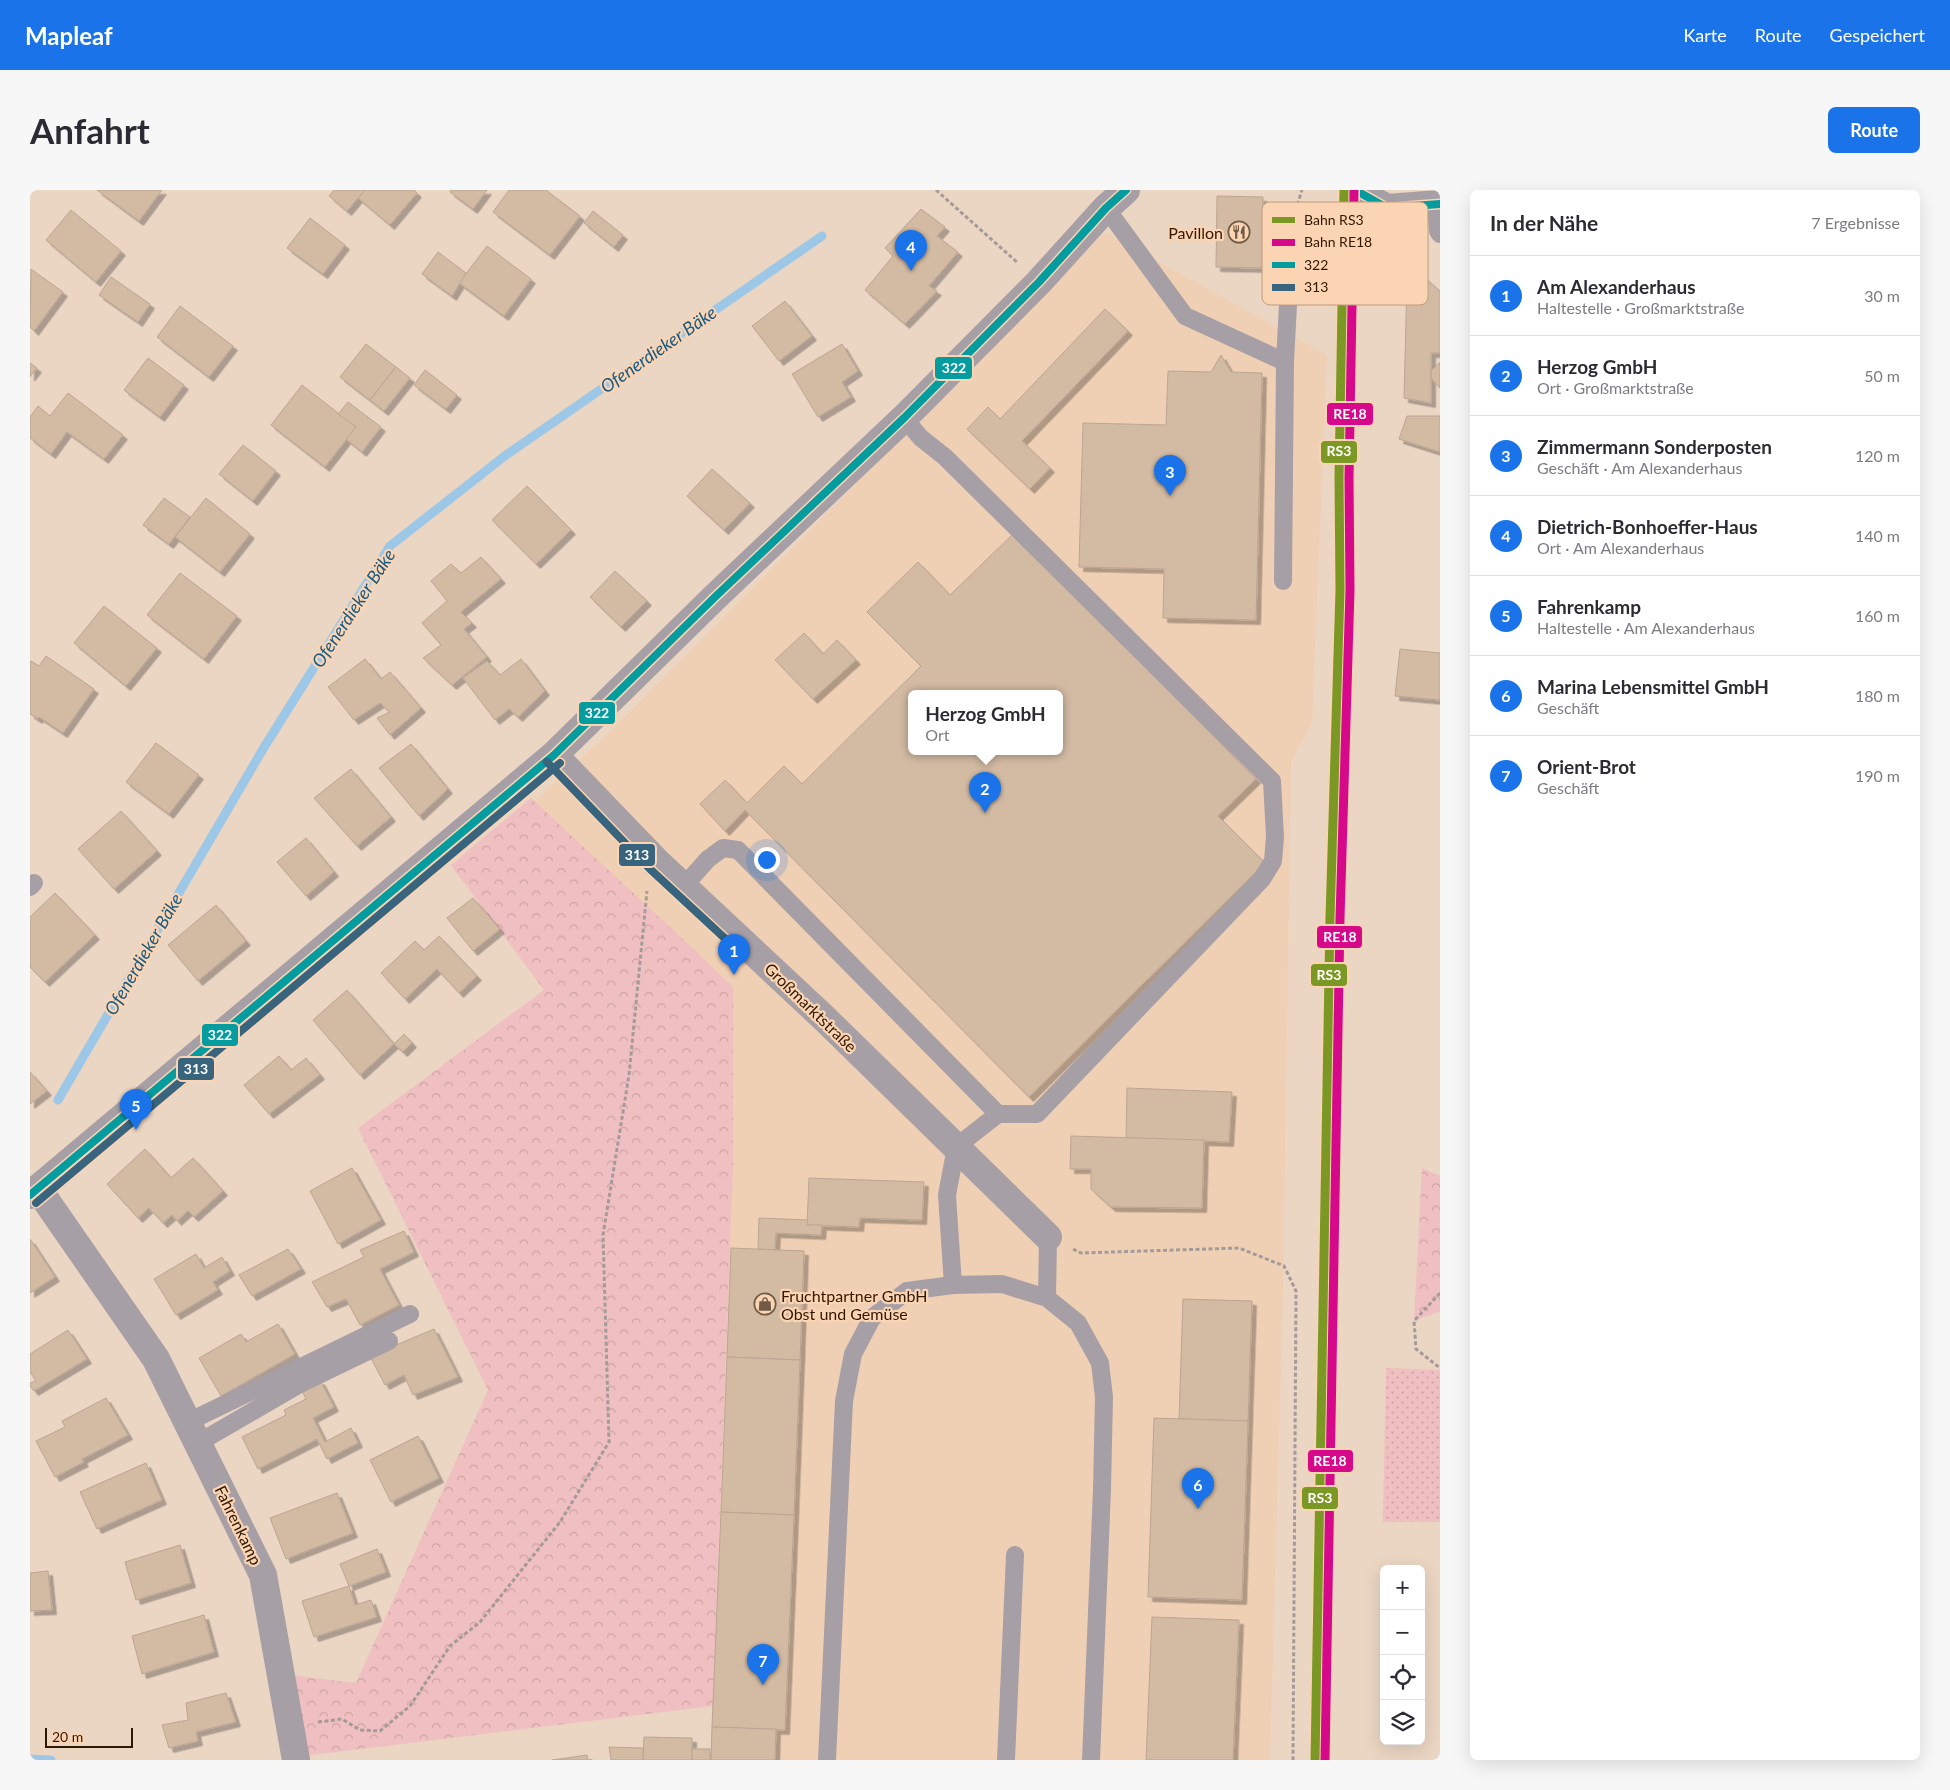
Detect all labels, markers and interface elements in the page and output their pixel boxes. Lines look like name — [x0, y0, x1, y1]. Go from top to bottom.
text: Mapleaf — [25, 21, 113, 50]
text: Karte — [1683, 24, 1727, 46]
text: Route — [1755, 24, 1802, 46]
text: Gespeichert — [1830, 24, 1925, 46]
button: Route — [1828, 107, 1920, 153]
text: Anfahrt — [30, 109, 150, 151]
legend — [1262, 202, 1428, 305]
text: In der Nähe — [1490, 210, 1598, 235]
text: Bahn RS3 — [1304, 211, 1364, 228]
text: 7 Ergebnisse — [1811, 213, 1900, 232]
restaurant icon: Pavillon — [1227, 220, 1251, 244]
place label: Pavillon — [1168, 223, 1223, 242]
pin: 4 — [895, 230, 927, 271]
text: Bahn RE18 — [1304, 233, 1372, 250]
text: 322 — [1304, 256, 1328, 273]
text: Am Alexanderhaus — [1537, 275, 1696, 298]
text: 313 — [1304, 278, 1328, 295]
text: 1 — [1501, 286, 1511, 305]
text: 30 m — [1864, 286, 1900, 305]
text: Haltestelle · Großmarktstraße — [1537, 298, 1745, 317]
water label: Ofenerdieker Bäke — [596, 301, 720, 397]
text: Herzog GmbH — [1537, 355, 1657, 378]
line badge: 322 — [934, 356, 973, 380]
text: 322 — [942, 359, 966, 376]
text: 2 — [1501, 366, 1511, 385]
text: 50 m — [1864, 366, 1900, 385]
text: Ort · Großmarktstraße — [1537, 378, 1694, 397]
line badge: RE18 — [1326, 402, 1374, 426]
text: RE18 — [1333, 405, 1367, 422]
text: Zimmermann Sonderposten — [1537, 435, 1772, 458]
line badge: RS3 — [1320, 440, 1358, 464]
text: RS3 — [1327, 442, 1351, 459]
text: 3 — [1501, 446, 1511, 465]
text: 120 m — [1855, 446, 1900, 465]
pin: 3 — [1154, 455, 1186, 496]
text: Geschäft · Am Alexanderhaus — [1537, 458, 1742, 477]
text: Dietrich-Bonhoeffer-Haus — [1537, 515, 1758, 538]
text: 4 — [1501, 526, 1511, 545]
text: 140 m — [1855, 526, 1900, 545]
text: Ort · Am Alexanderhaus — [1537, 538, 1704, 557]
water label: Ofenerdieker Bäke — [306, 545, 400, 671]
text: Fahrenkamp — [1537, 595, 1641, 618]
text: 5 — [1501, 606, 1511, 625]
text: 160 m — [1855, 606, 1900, 625]
text: Haltestelle · Am Alexanderhaus — [1537, 618, 1755, 637]
text: Marina Lebensmittel GmbH — [1537, 675, 1769, 698]
text: 6 — [1501, 686, 1511, 705]
text: 180 m — [1855, 686, 1900, 705]
popup — [908, 690, 1063, 755]
text: Geschäft — [1537, 698, 1599, 717]
line badge: 322 — [578, 701, 616, 725]
text: Herzog GmbH — [925, 702, 1046, 725]
text: 322 — [585, 704, 609, 721]
text: Ort — [925, 725, 950, 744]
text: Orient-Brot — [1537, 755, 1636, 778]
text: 7 — [1501, 766, 1511, 785]
text: 190 m — [1855, 766, 1900, 785]
pin: 2 — [969, 772, 1001, 813]
text: Geschäft — [1537, 778, 1599, 797]
line badge: 313 — [618, 843, 656, 867]
text: 313 — [625, 846, 649, 863]
your location — [754, 847, 780, 873]
water label: Ofenerdieker Bäke — [99, 889, 187, 1019]
line badge: RE18 — [1316, 925, 1363, 949]
text: RE18 — [1323, 928, 1357, 945]
pin: 1 — [718, 934, 750, 975]
street label: Großmarktstraße — [761, 958, 861, 1056]
line badge: RS3 — [1310, 963, 1348, 987]
text: RS3 — [1317, 966, 1341, 983]
line badge: 322 — [201, 1023, 239, 1047]
text: 322 — [208, 1026, 232, 1043]
line badge: 313 — [177, 1057, 215, 1081]
text: 313 — [184, 1060, 208, 1077]
pin: 5 — [120, 1089, 152, 1130]
place label: Fruchtpartner GmbH Obst und Gemüse — [781, 1286, 927, 1323]
shop icon: Fruchtpartner GmbH Obst und Gemüse — [753, 1292, 777, 1316]
line badge: RE18 — [1307, 1449, 1354, 1473]
text: RE18 — [1313, 1452, 1347, 1469]
pin: 6 — [1182, 1468, 1214, 1509]
street label: Fahrenkamp — [212, 1482, 266, 1568]
line badge: RS3 — [1301, 1486, 1339, 1510]
text: RS3 — [1308, 1489, 1332, 1506]
map controls — [1380, 1565, 1425, 1745]
button: + — [1380, 1565, 1425, 1610]
button: − — [1380, 1610, 1425, 1655]
pin: 7 — [747, 1644, 779, 1685]
button: locate — [1380, 1655, 1425, 1700]
button: layers — [1380, 1700, 1425, 1745]
scale bar — [45, 1725, 132, 1748]
text: 20 m — [52, 1728, 83, 1745]

